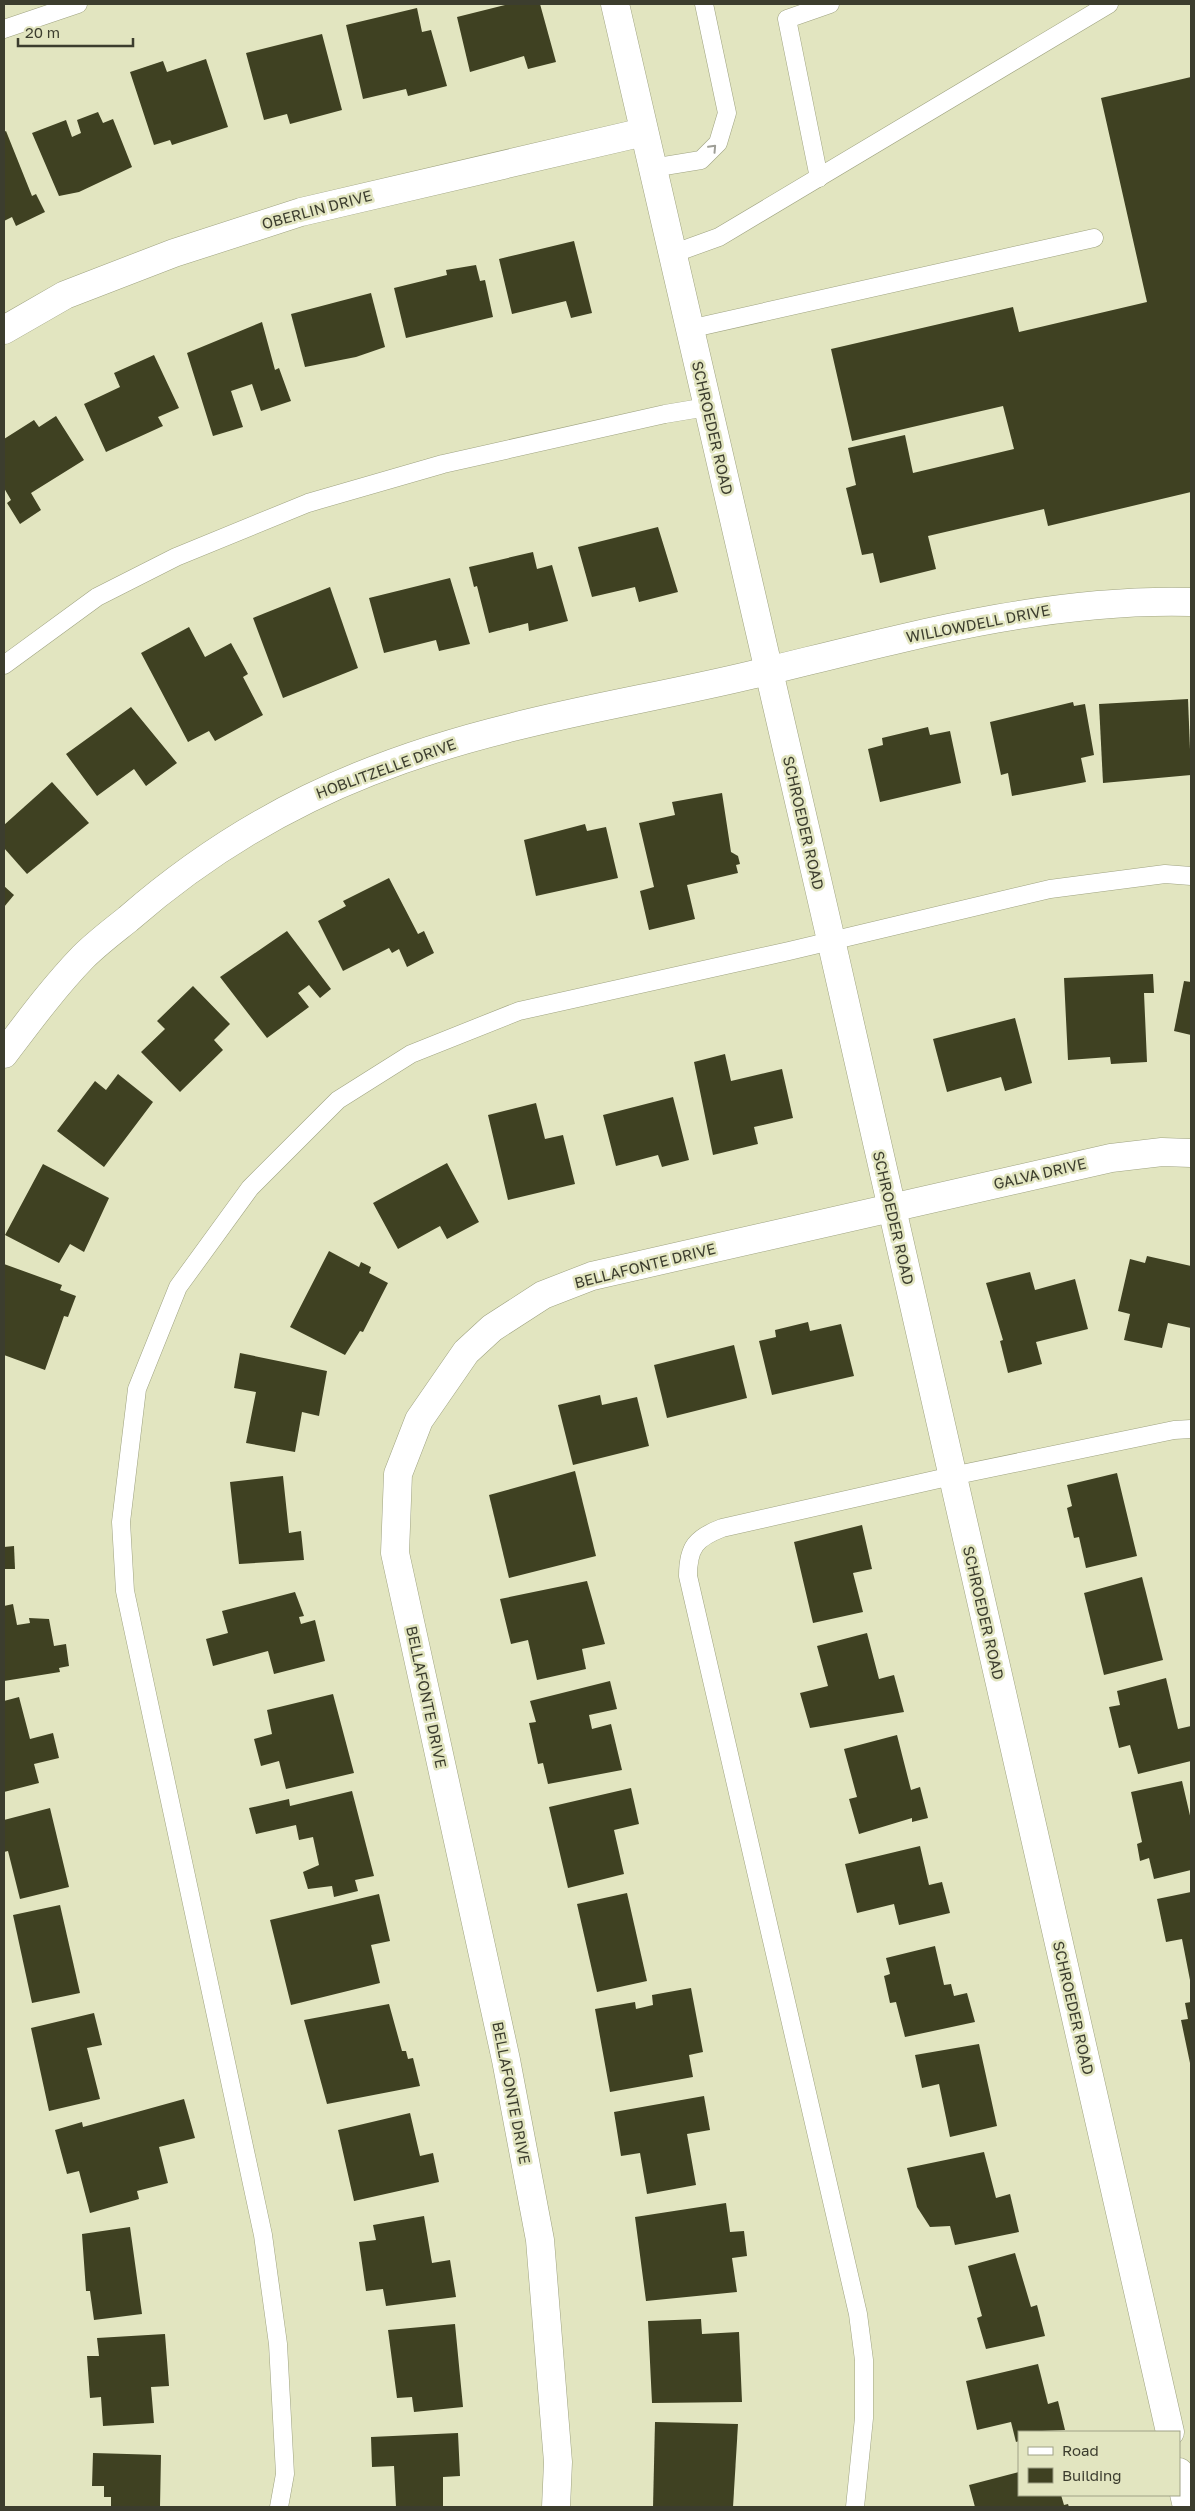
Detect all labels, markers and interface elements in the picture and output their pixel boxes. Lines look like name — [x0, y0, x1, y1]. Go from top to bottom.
scale bar — [18, 15, 132, 47]
text: 20 m — [25, 23, 60, 41]
one-way arrow — [707, 145, 716, 154]
street label: OBERLIN DRIVE — [260, 186, 374, 232]
street label: SCHROEDER ROAD — [689, 359, 737, 496]
street label: WILLOWDELL DRIVE — [904, 600, 1051, 646]
street label: HOBLITZELLE DRIVE — [313, 734, 458, 802]
street label: SCHROEDER ROAD — [780, 754, 828, 891]
street label: SCHROEDER ROAD — [870, 1149, 918, 1286]
street label: GALVA DRIVE — [992, 1154, 1088, 1192]
street label: BELLAFONTE DRIVE — [572, 1239, 717, 1291]
street label: SCHROEDER ROAD — [960, 1544, 1008, 1681]
street label: BELLAFONTE DRIVE — [403, 1624, 451, 1770]
street label: SCHROEDER ROAD — [1050, 1939, 1098, 2076]
street label: BELLAFONTE DRIVE — [489, 2020, 535, 2166]
legend — [1018, 2431, 1180, 2496]
text: Road — [1062, 2441, 1099, 2459]
text: Building — [1062, 2466, 1122, 2484]

